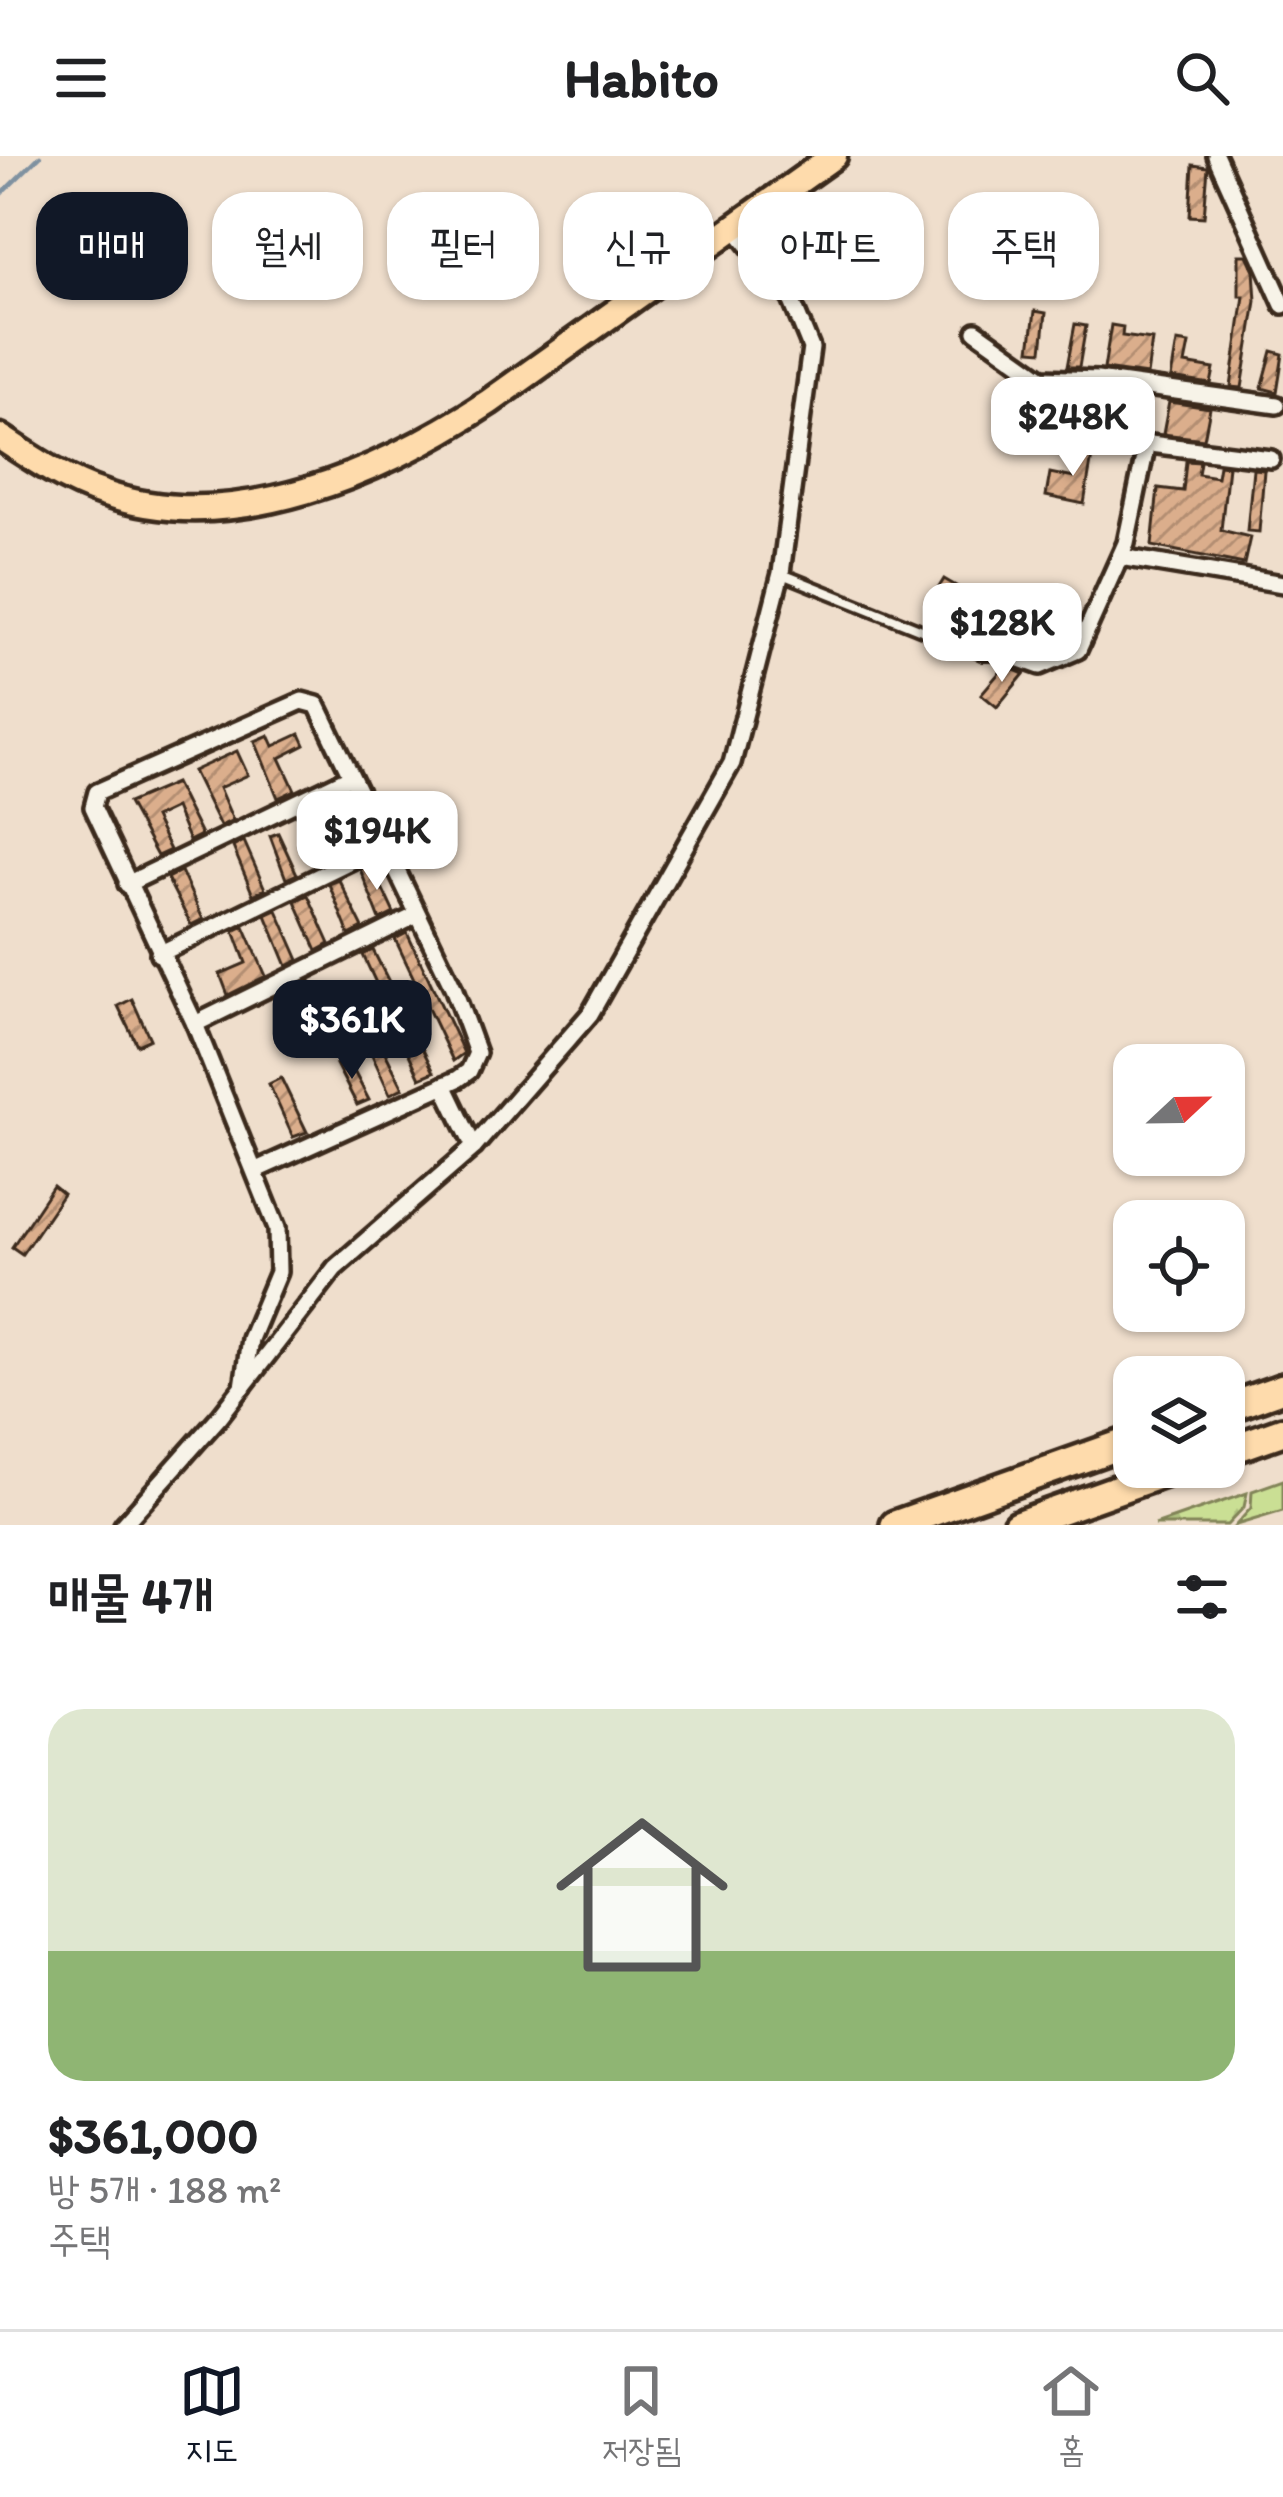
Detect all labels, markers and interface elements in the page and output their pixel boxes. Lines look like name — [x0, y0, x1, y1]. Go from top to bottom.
icon: menu — [48, 45, 114, 111]
icon: search — [1169, 45, 1235, 111]
text: Habito — [564, 46, 719, 111]
chip: 매매 — [36, 192, 188, 300]
chip: 월세 — [212, 192, 363, 300]
chip: 필터 — [387, 192, 539, 300]
chip: 신규 — [563, 192, 714, 300]
chip: 아파트 — [738, 192, 924, 300]
chip: 주택 — [948, 192, 1099, 300]
pin: $248K — [989, 377, 1157, 479]
text: $248K — [1018, 392, 1128, 439]
pin: $128K — [918, 583, 1086, 685]
text: $128K — [950, 598, 1054, 645]
pin: $194K — [293, 791, 461, 893]
text: $194K — [324, 806, 430, 853]
pin: $361K — [268, 980, 436, 1082]
text: $361K — [300, 995, 404, 1042]
north arrow — [1113, 1044, 1245, 1176]
map controls — [1113, 1044, 1245, 1488]
button: locate — [1113, 1200, 1245, 1332]
button: layers — [1113, 1356, 1245, 1488]
icon: filters — [1169, 1564, 1235, 1630]
text: 매물 4개 — [48, 1565, 213, 1626]
icon: home — [534, 1787, 750, 2003]
text: $361,000 — [48, 2105, 259, 2166]
text: 방 5개 · 188 m² — [48, 2166, 282, 2213]
text: 주택 — [48, 2216, 111, 2263]
tab: 지도 — [179, 2358, 245, 2472]
tab: 저장됨 — [602, 2358, 681, 2472]
tab: 홈 — [1038, 2358, 1104, 2472]

